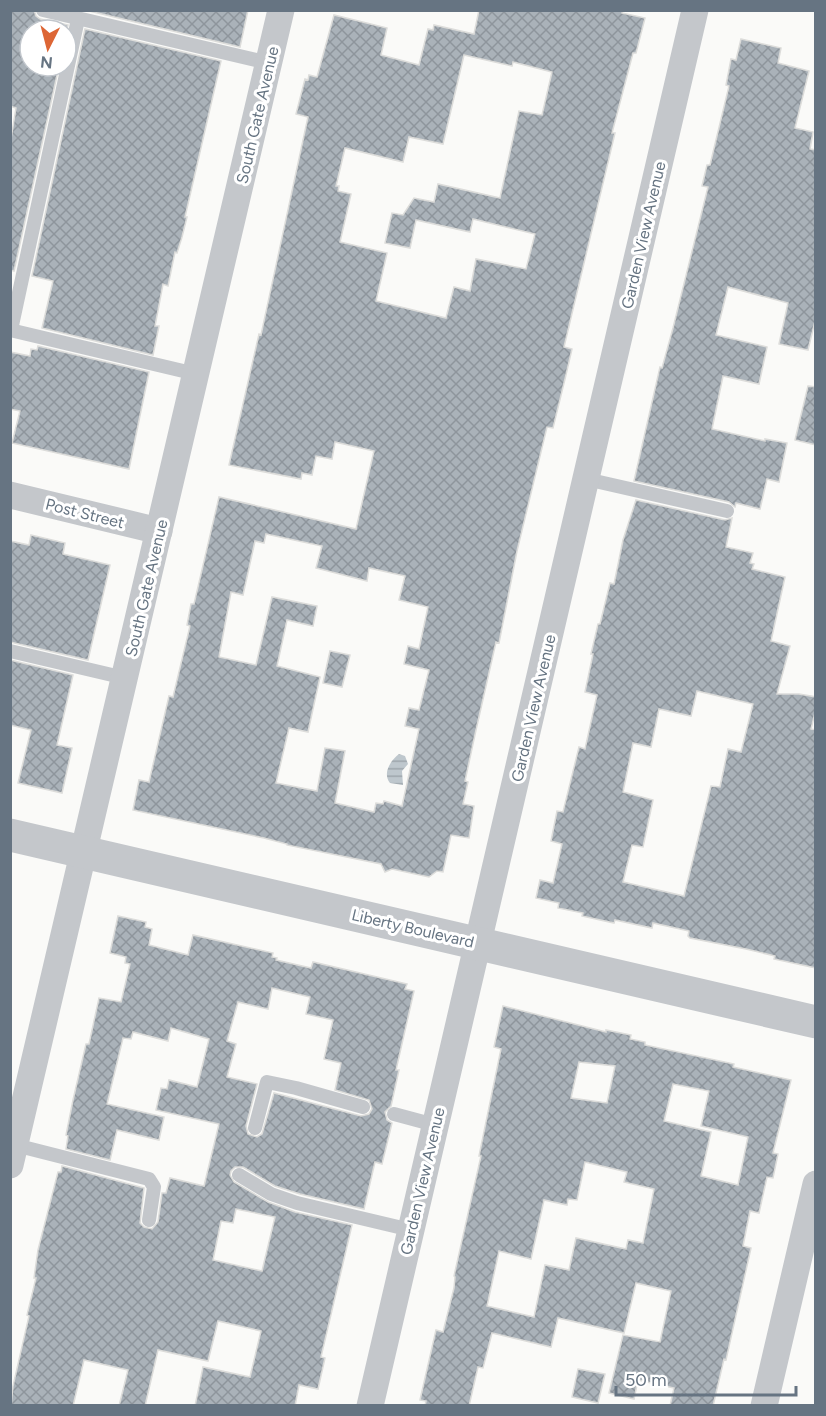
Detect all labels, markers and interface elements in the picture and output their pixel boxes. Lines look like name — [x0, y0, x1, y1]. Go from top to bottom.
north arrow — [18, 18, 78, 78]
street label: South Gate Avenue — [232, 44, 283, 186]
text: N — [39, 52, 54, 73]
street label: Garden View Avenue — [617, 159, 670, 311]
street label: Post Street — [43, 495, 126, 532]
street label: South Gate Avenue — [121, 517, 172, 659]
street label: Garden View Avenue — [507, 632, 560, 784]
street label: Liberty Boulevard — [350, 905, 476, 952]
street label: Garden View Avenue — [396, 1105, 449, 1257]
scale bar — [616, 1359, 796, 1397]
text: 50 m — [625, 1369, 667, 1391]

